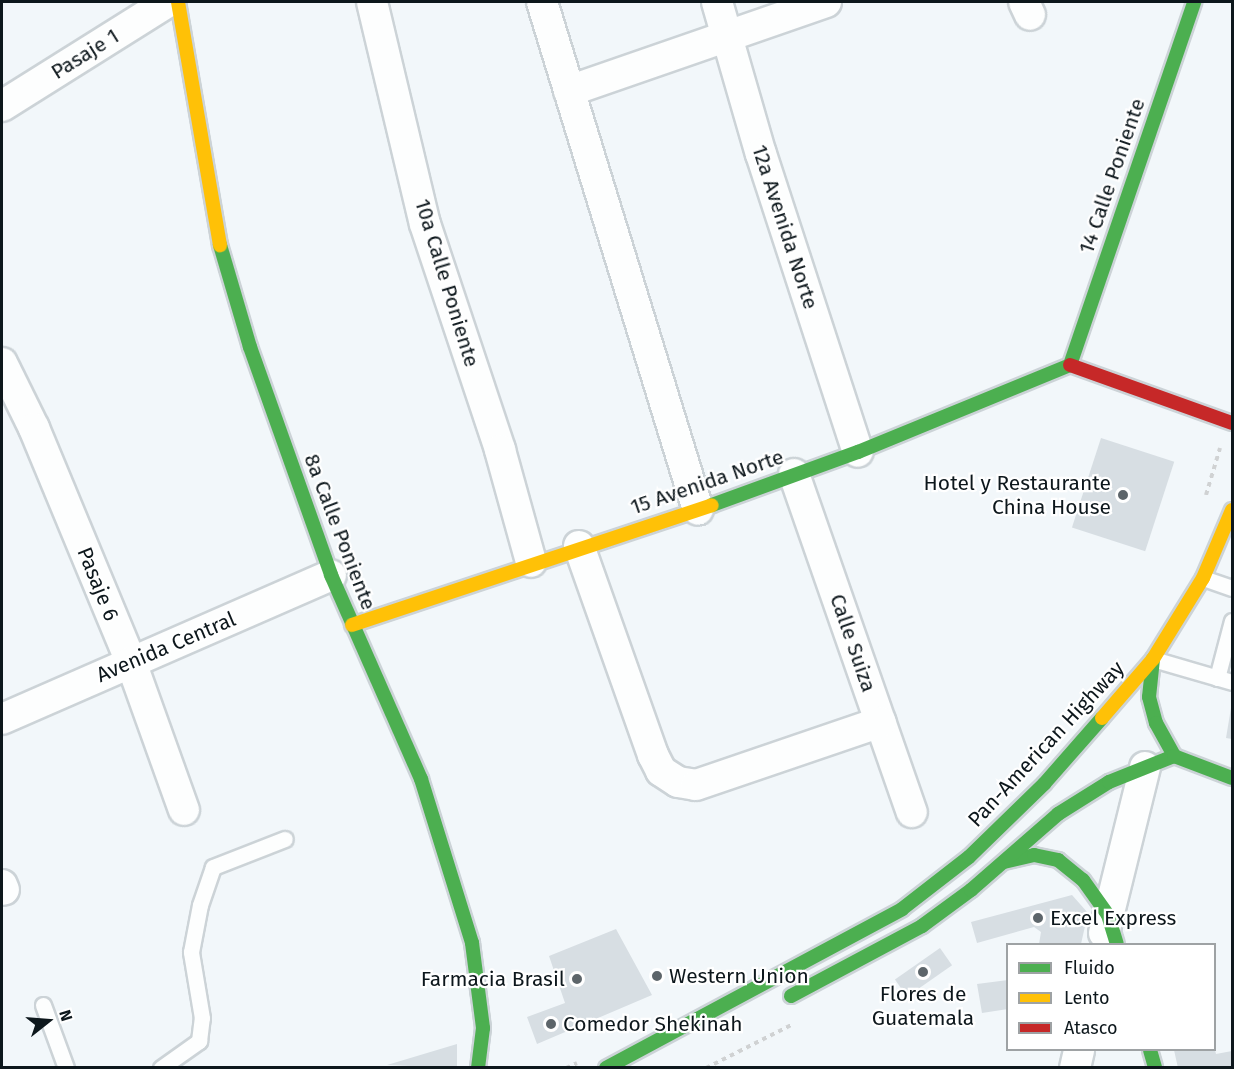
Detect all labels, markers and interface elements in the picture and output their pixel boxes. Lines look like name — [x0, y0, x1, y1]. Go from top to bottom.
street label: Pasaje 1 — [46, 23, 124, 85]
street label: 14 Calle Poniente — [1074, 95, 1150, 257]
street label: 12a Avenida Norte — [747, 142, 823, 312]
street label: 10a Calle Poniente — [409, 196, 485, 370]
street label: 15 Avenida Norte — [627, 444, 787, 520]
street label: 8a Calle Poniente — [299, 450, 381, 614]
place label: Hotel y Restaurante China House — [924, 470, 1111, 520]
marker: Hotel y Restaurante China House — [1116, 488, 1130, 502]
street label: Pasaje 6 — [72, 544, 124, 624]
street label: Calle Suiza — [825, 591, 881, 695]
street label: Avenida Central — [93, 606, 239, 688]
street label: Pan-American Highway — [963, 656, 1129, 832]
place label: Excel Express — [1050, 905, 1176, 931]
marker: Excel Express — [1031, 911, 1045, 925]
legend — [1006, 943, 1216, 1051]
text: Fluido — [1064, 957, 1115, 979]
place label: Western Union — [669, 963, 809, 989]
marker: Flores de Guatemala — [916, 965, 930, 979]
place label: Farmacia Brasil — [421, 966, 565, 992]
marker: Western Union — [650, 969, 664, 983]
marker: Farmacia Brasil — [570, 972, 584, 986]
place label: Flores de Guatemala — [872, 981, 974, 1031]
text: Lento — [1064, 987, 1110, 1009]
north arrow — [18, 991, 78, 1051]
text: N — [55, 1008, 76, 1023]
place label: Comedor Shekinah — [563, 1011, 742, 1037]
marker: Comedor Shekinah — [544, 1017, 558, 1031]
text: Atasco — [1064, 1017, 1117, 1039]

